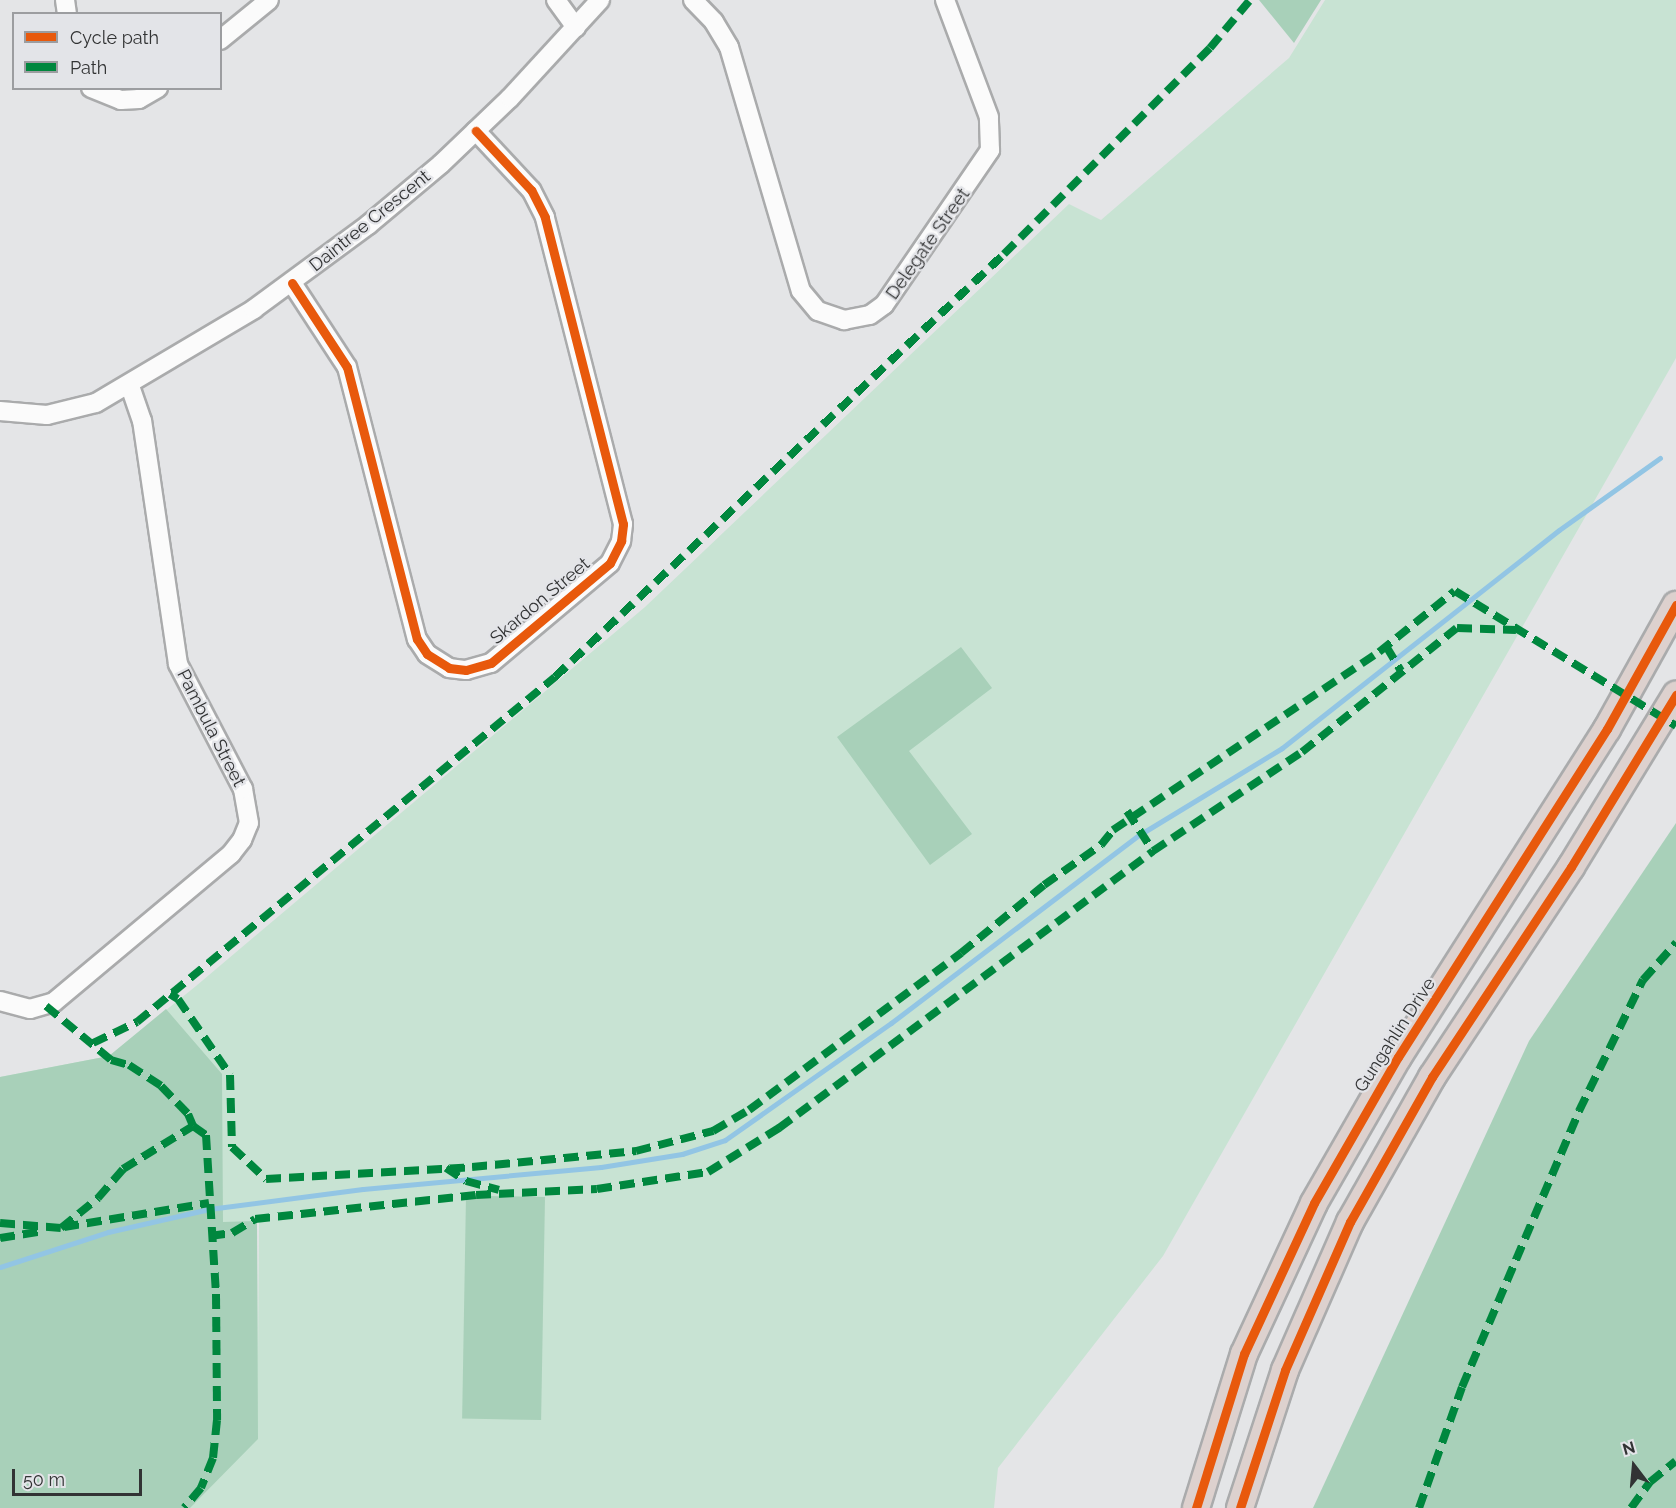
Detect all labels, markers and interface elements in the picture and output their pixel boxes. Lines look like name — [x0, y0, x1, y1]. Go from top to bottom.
legend — [12, 12, 222, 90]
text: Cycle path — [70, 27, 159, 48]
text: Path — [70, 57, 107, 78]
street label: Daintree Crescent — [305, 166, 435, 276]
street label: Delegate Street — [882, 184, 974, 304]
street label: Skardon Street — [486, 553, 594, 649]
street label: Pambula Street — [172, 666, 250, 790]
street label: Gungahlin Drive — [1350, 974, 1440, 1096]
north arrow — [1604, 1436, 1664, 1496]
text: N — [1620, 1437, 1637, 1459]
scale bar — [15, 1457, 146, 1495]
text: 50 m — [23, 1469, 65, 1490]

